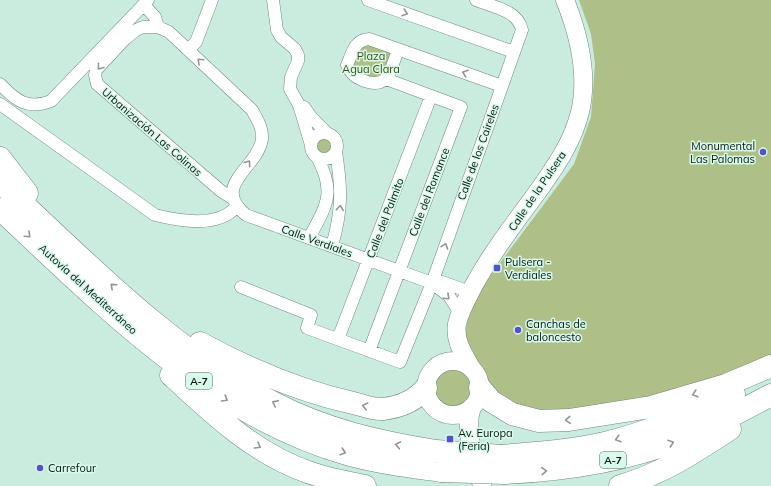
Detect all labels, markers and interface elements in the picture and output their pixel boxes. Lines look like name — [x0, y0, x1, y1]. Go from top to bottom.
one-way arrow — [401, 8, 408, 17]
park label: Plaza Agua Clara — [342, 49, 400, 76]
one-way arrow — [198, 59, 205, 66]
one-way arrow — [98, 63, 105, 70]
one-way arrow — [462, 70, 469, 78]
street label: Urbanización Las Colinas — [99, 85, 205, 179]
street label: Calle de los Caireles — [454, 102, 502, 202]
place label: Monumental Las Palomas — [690, 139, 755, 166]
street label: Calle del Romance — [406, 146, 452, 238]
marker: Monumental Las Palomas — [758, 147, 768, 157]
street label: Calle de la Pulsera — [505, 148, 569, 234]
one-way arrow — [243, 160, 251, 167]
street label: Calle del Palmito — [363, 176, 407, 260]
one-way arrow — [335, 205, 344, 211]
street label: Calle Verdiales — [279, 222, 355, 260]
one-way arrow — [24, 230, 31, 237]
street label: Autovía del Mediterráneo — [36, 241, 140, 337]
one-way arrow — [440, 243, 449, 250]
place label: Pulsera - Verdiales — [505, 255, 552, 282]
marker: Pulsera - Verdiales — [492, 263, 502, 273]
one-way arrow — [111, 284, 118, 291]
one-way arrow — [442, 292, 450, 299]
place label: Canchas de baloncesto — [526, 317, 586, 344]
marker: Canchas de baloncesto — [513, 325, 523, 335]
road number: A-7 — [186, 373, 212, 389]
one-way arrow — [692, 390, 699, 398]
one-way arrow — [221, 394, 228, 401]
one-way arrow — [272, 400, 279, 408]
one-way arrow — [362, 402, 368, 410]
one-way arrow — [565, 415, 571, 424]
place label: Av. Europa (Feria) — [458, 426, 513, 453]
marker: Av. Europa (Feria) — [445, 434, 455, 444]
one-way arrow — [615, 434, 622, 443]
one-way arrow — [667, 439, 674, 448]
one-way arrow — [253, 441, 260, 448]
one-way arrow — [395, 441, 401, 449]
one-way arrow — [339, 448, 346, 456]
road number: A-7 — [600, 452, 626, 468]
place label: Carrefour — [48, 461, 96, 475]
marker: Carrefour — [35, 463, 45, 473]
one-way arrow — [541, 467, 547, 476]

